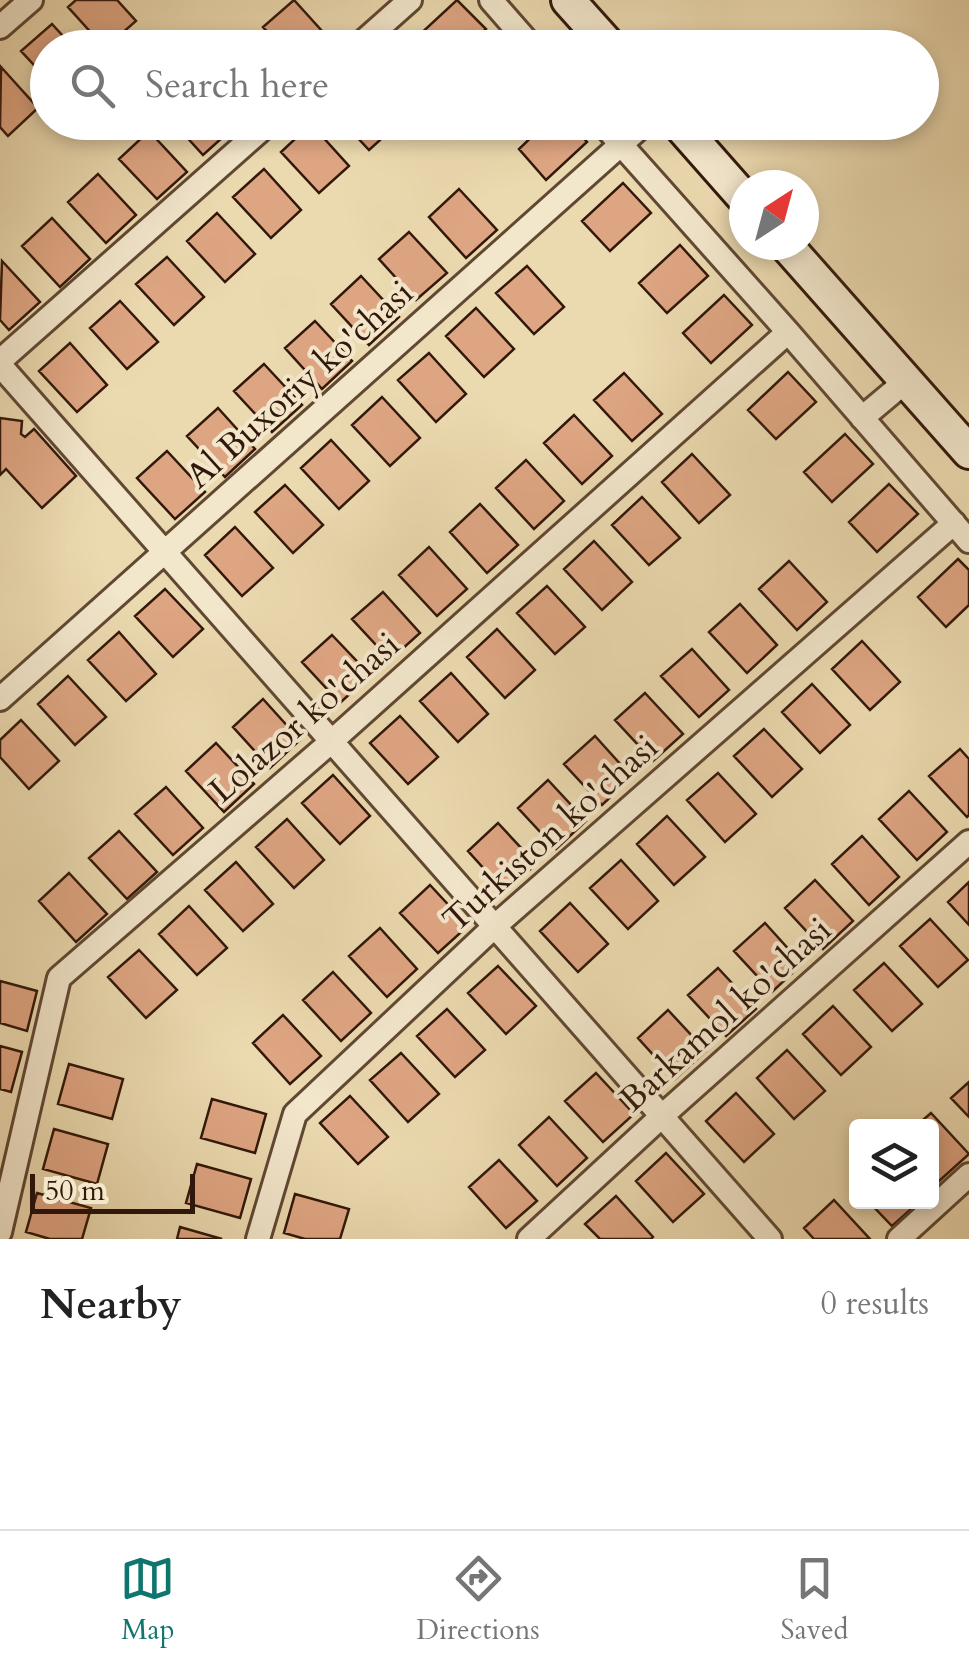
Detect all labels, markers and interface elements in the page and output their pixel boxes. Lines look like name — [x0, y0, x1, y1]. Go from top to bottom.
search box — [30, 30, 939, 140]
icon: search — [65, 58, 120, 113]
text: Search here — [145, 59, 329, 111]
north arrow — [729, 170, 819, 260]
street label: Al Buxoriy ko'chasi — [176, 270, 424, 500]
street label: Lolazor ko'chasi — [199, 621, 410, 814]
street label: Turkiston ko'chasi — [433, 724, 669, 943]
street label: Barkamol ko'chasi — [609, 907, 842, 1123]
map controls — [849, 1119, 939, 1209]
button: layers — [849, 1119, 939, 1209]
scale bar — [30, 1169, 195, 1214]
text: 50 m — [45, 1172, 105, 1210]
text: Nearby — [40, 1276, 182, 1333]
text: 0 results — [821, 1282, 929, 1326]
tab: Map — [120, 1551, 175, 1649]
tab: Directions — [416, 1551, 540, 1649]
tab: Saved — [781, 1551, 849, 1649]

